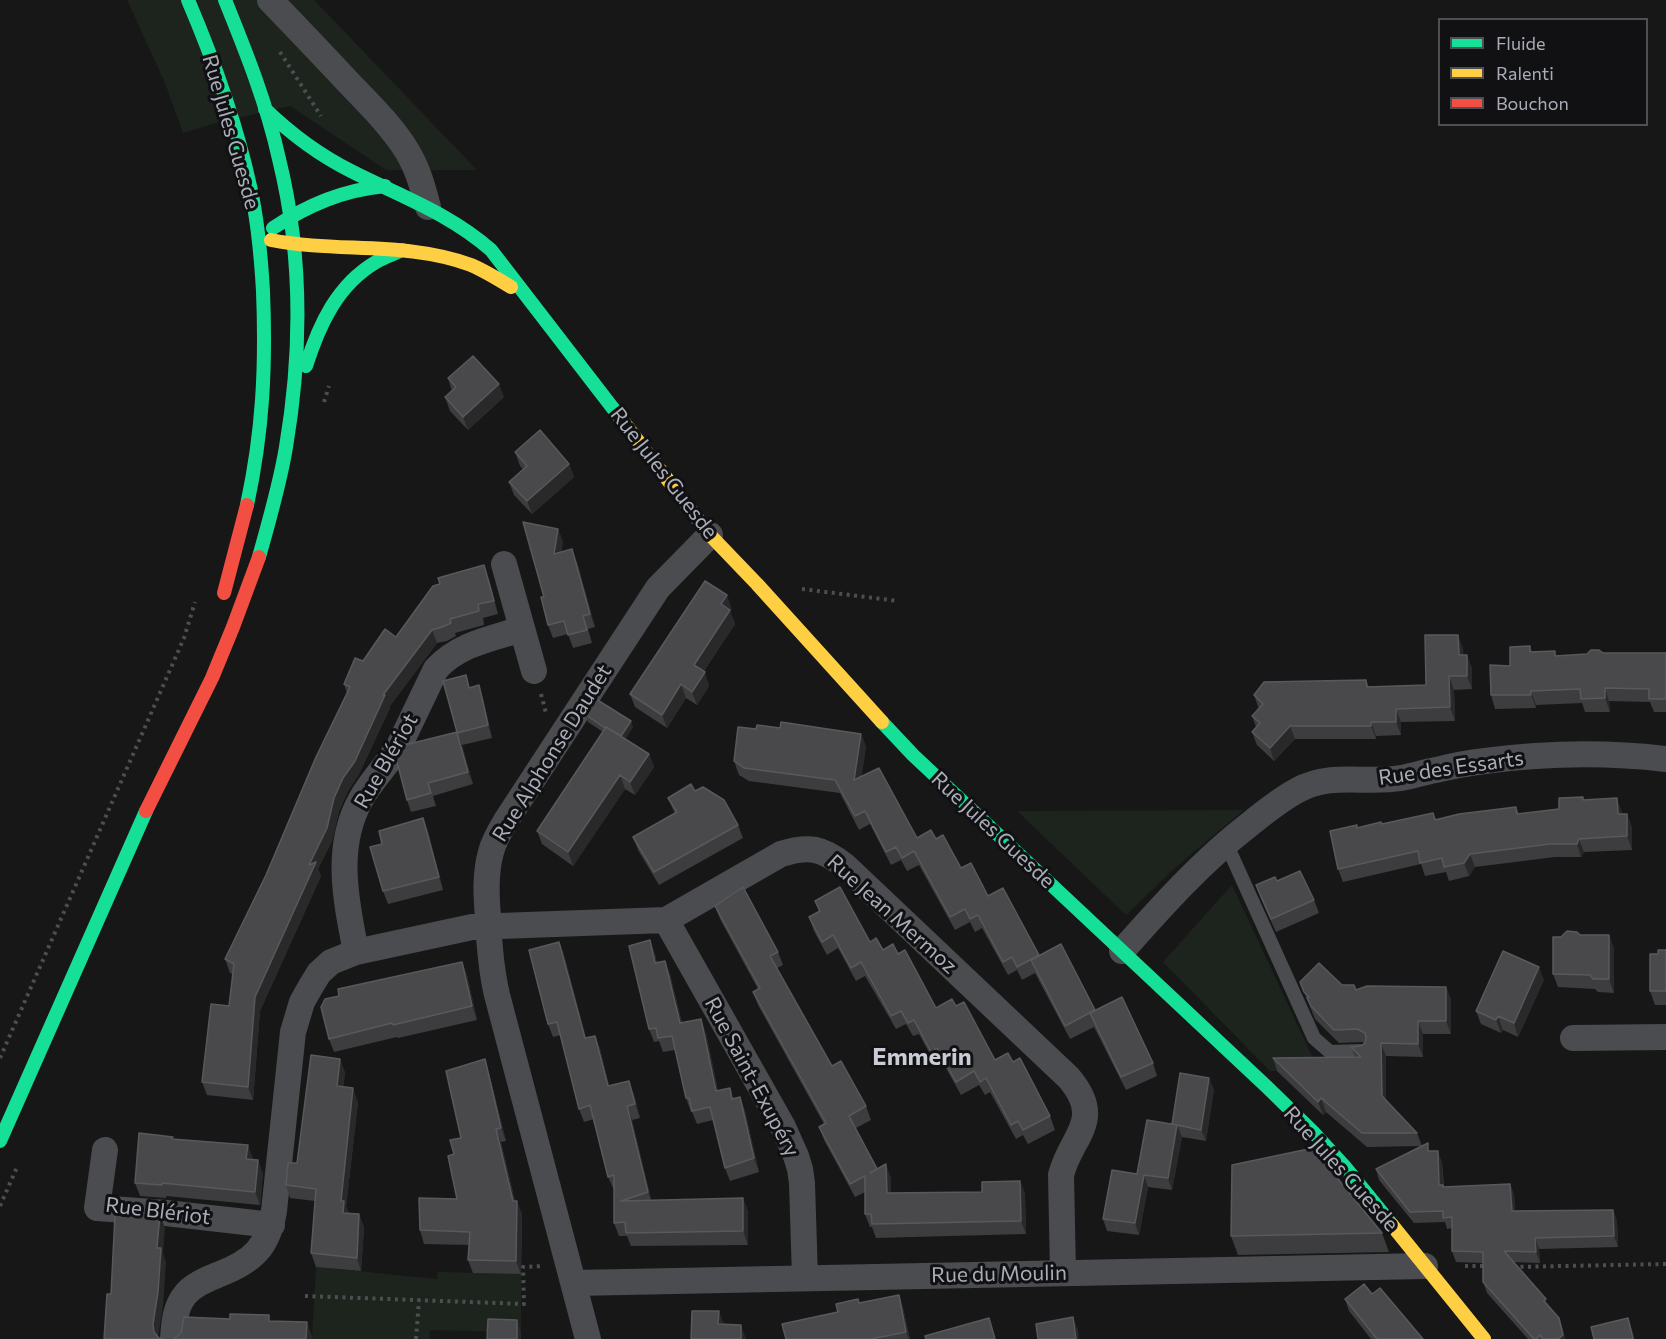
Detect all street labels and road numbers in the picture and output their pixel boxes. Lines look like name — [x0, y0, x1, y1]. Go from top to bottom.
street label: Rue Jules Guesde — [197, 52, 265, 212]
street label: Rue Jules Guesde — [605, 402, 723, 544]
street label: Rue Alphonse Daudet — [487, 660, 617, 846]
street label: Rue Blériot — [349, 709, 423, 813]
street label: Rue des Essarts — [1377, 745, 1525, 791]
street label: Rue Jules Guesde — [926, 766, 1060, 894]
street label: Rue Jean Mermoz — [822, 849, 962, 979]
street label: Rue Saint-Exupéry — [699, 993, 805, 1161]
street label: Rue Jules Guesde — [1278, 1101, 1404, 1237]
street label: Rue Blériot — [104, 1192, 212, 1230]
street label: Rue du Moulin — [931, 1260, 1067, 1288]

